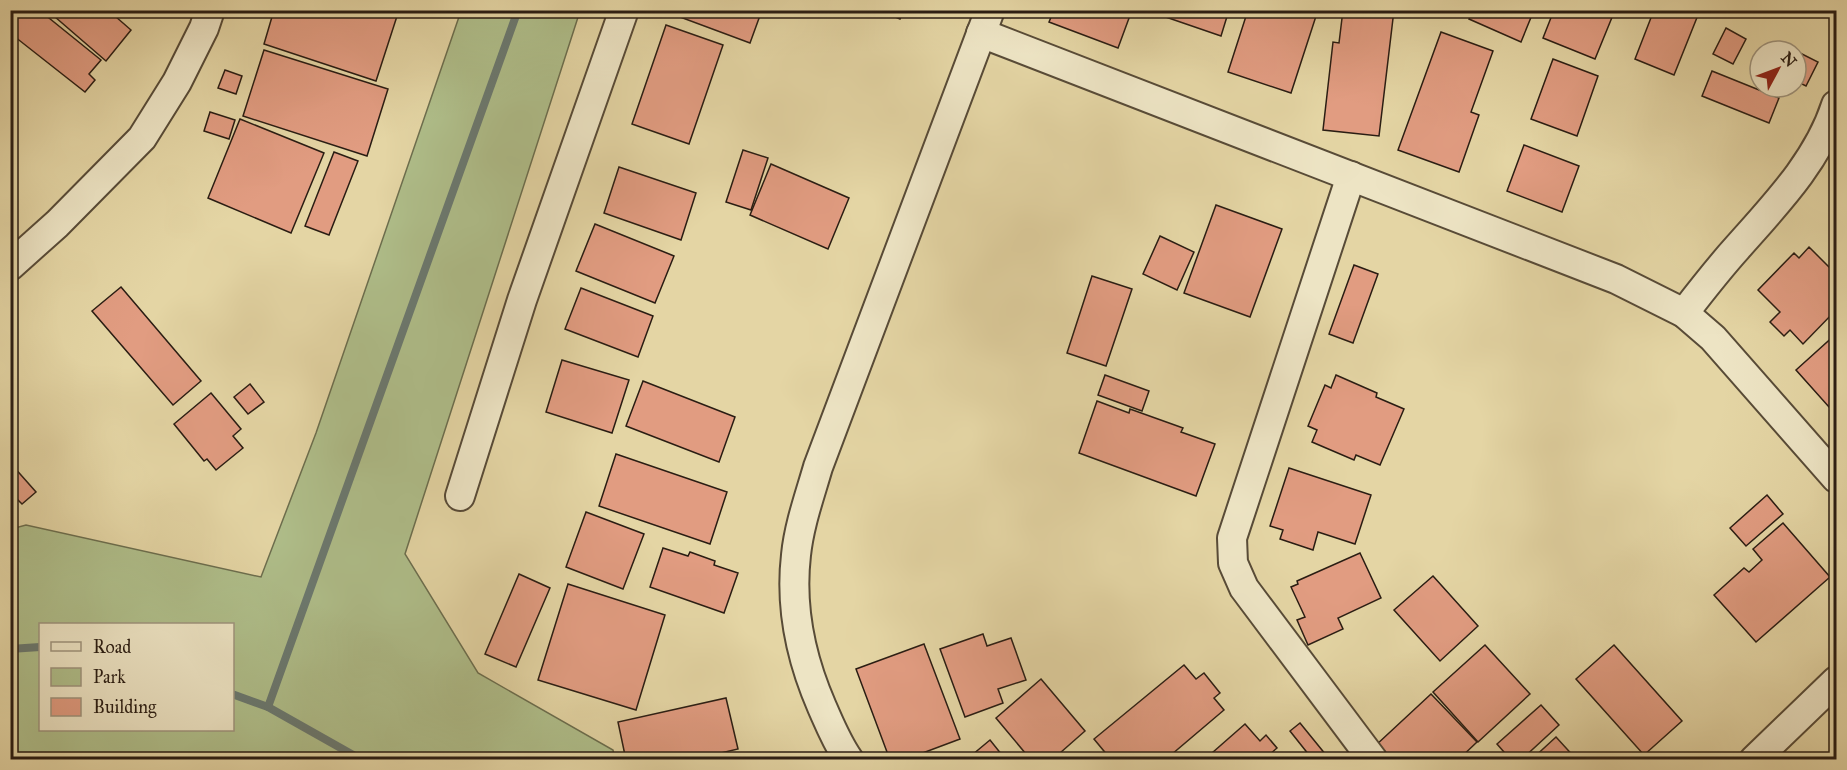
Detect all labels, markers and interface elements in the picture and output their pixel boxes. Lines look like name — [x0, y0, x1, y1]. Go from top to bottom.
north arrow — [1748, 39, 1808, 99]
text: N — [1777, 48, 1801, 71]
legend — [39, 623, 234, 731]
text: Road — [93, 636, 131, 658]
text: Park — [93, 666, 126, 688]
text: Building — [93, 696, 157, 719]

